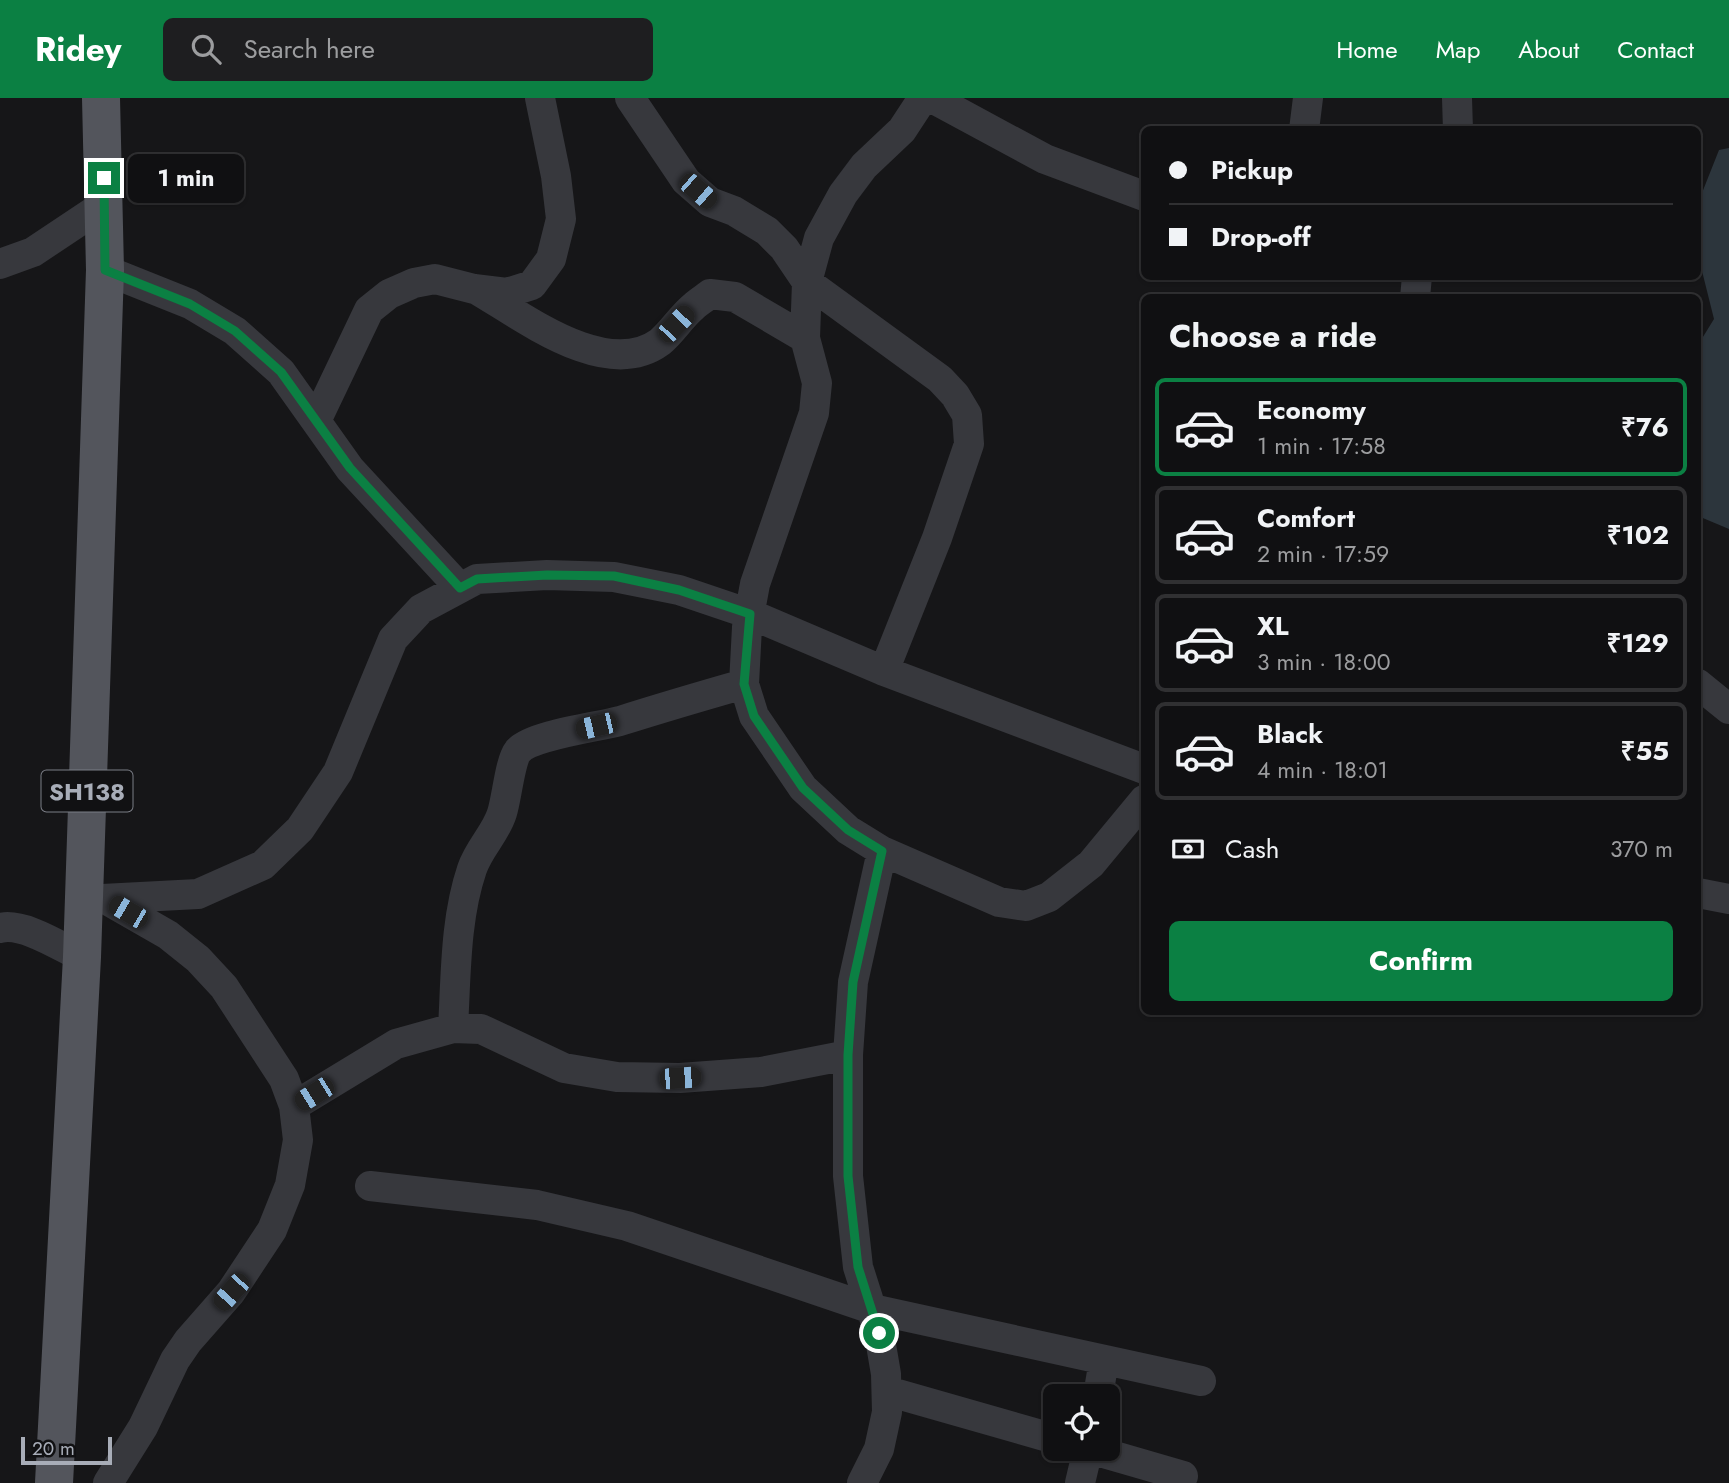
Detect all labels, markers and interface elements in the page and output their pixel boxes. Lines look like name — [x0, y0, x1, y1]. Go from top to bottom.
search box — [163, 18, 653, 81]
text: Ridey — [35, 26, 121, 73]
icon: search — [187, 30, 225, 68]
text: Search here — [243, 30, 375, 68]
text: Home — [1336, 32, 1398, 67]
text: Map — [1436, 32, 1480, 67]
text: About — [1518, 32, 1579, 67]
text: Contact — [1617, 32, 1694, 67]
text: Pickup — [1211, 151, 1293, 189]
callout: 1 min — [128, 154, 244, 202]
text: 1 min — [157, 161, 215, 195]
route end — [88, 162, 120, 194]
car — [676, 169, 721, 213]
text: Drop-off — [1211, 218, 1311, 256]
car — [654, 302, 699, 346]
text: Choose a ride — [1169, 313, 1377, 359]
text: Economy — [1257, 391, 1366, 429]
icon: car — [1173, 396, 1236, 459]
text: ₹76 — [1621, 408, 1669, 446]
text: 1 min · 17:58 — [1257, 429, 1386, 463]
text: Comfort — [1257, 499, 1355, 537]
icon: car — [1173, 504, 1236, 567]
text: ₹102 — [1607, 516, 1669, 554]
text: 2 min · 17:59 — [1257, 537, 1389, 571]
text: XL — [1257, 607, 1289, 645]
icon: car — [1173, 612, 1236, 675]
text: ₹129 — [1606, 624, 1669, 662]
text: 3 min · 18:00 — [1257, 645, 1391, 679]
car — [574, 711, 619, 741]
text: Black — [1257, 715, 1323, 753]
icon: car — [1173, 720, 1236, 783]
text: ₹55 — [1621, 732, 1669, 770]
text: 4 min · 18:01 — [1257, 753, 1388, 787]
road number: SH138 — [42, 770, 132, 812]
icon: cash — [1169, 830, 1207, 868]
text: Cash — [1225, 830, 1279, 868]
text: 370 m — [1610, 832, 1673, 866]
car — [105, 892, 152, 932]
button: Confirm — [1169, 921, 1673, 1001]
car — [659, 1066, 702, 1090]
car — [291, 1074, 338, 1114]
car — [210, 1269, 253, 1315]
route start — [863, 1317, 895, 1349]
map controls — [1043, 1384, 1120, 1461]
button: locate — [1043, 1384, 1120, 1461]
scale bar — [21, 1434, 112, 1466]
text: 20 m — [32, 1435, 75, 1462]

